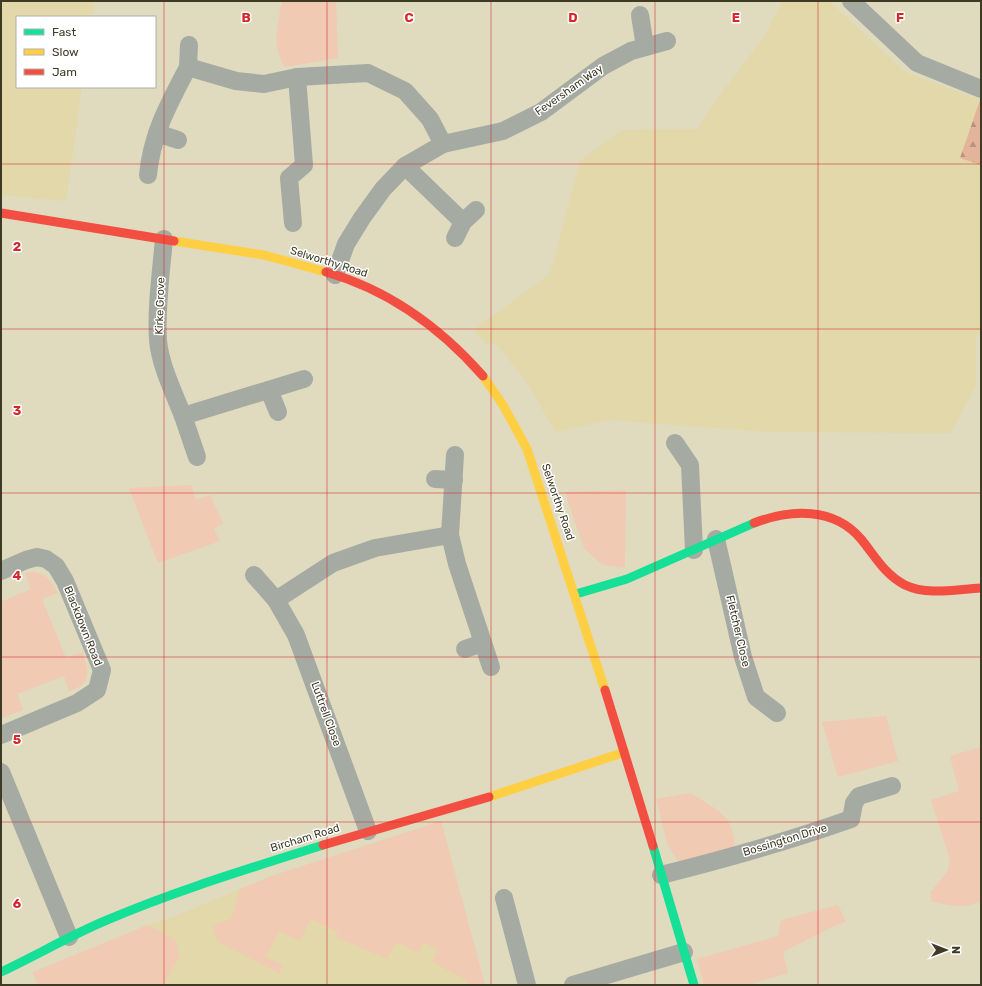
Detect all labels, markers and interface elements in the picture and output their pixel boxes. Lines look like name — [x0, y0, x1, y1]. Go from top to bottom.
text: B — [241, 10, 251, 25]
text: C — [404, 10, 414, 25]
text: D — [568, 10, 578, 25]
text: E — [732, 10, 740, 25]
text: F — [896, 10, 904, 25]
legend — [16, 16, 156, 88]
text: Fast — [52, 25, 76, 39]
text: Slow — [52, 45, 79, 59]
street label: Feversham Way — [533, 62, 605, 118]
text: Jam — [52, 65, 77, 79]
text: 2 — [13, 239, 21, 254]
street label: Selworthy Road — [289, 244, 369, 280]
street label: Kirke Grove — [153, 277, 167, 335]
text: 3 — [13, 403, 22, 418]
street label: Selworthy Road — [539, 462, 577, 542]
text: 4 — [13, 568, 22, 583]
street label: Blackdown Road — [61, 584, 105, 668]
street label: Fletcher Close — [723, 594, 753, 668]
street label: Luttrell Close — [308, 680, 344, 748]
text: 5 — [13, 732, 21, 747]
street label: Bircham Road — [269, 821, 341, 855]
street label: Bossington Drive — [741, 821, 829, 859]
text: 6 — [13, 896, 22, 911]
north arrow — [926, 930, 966, 970]
text: N — [949, 946, 962, 954]

